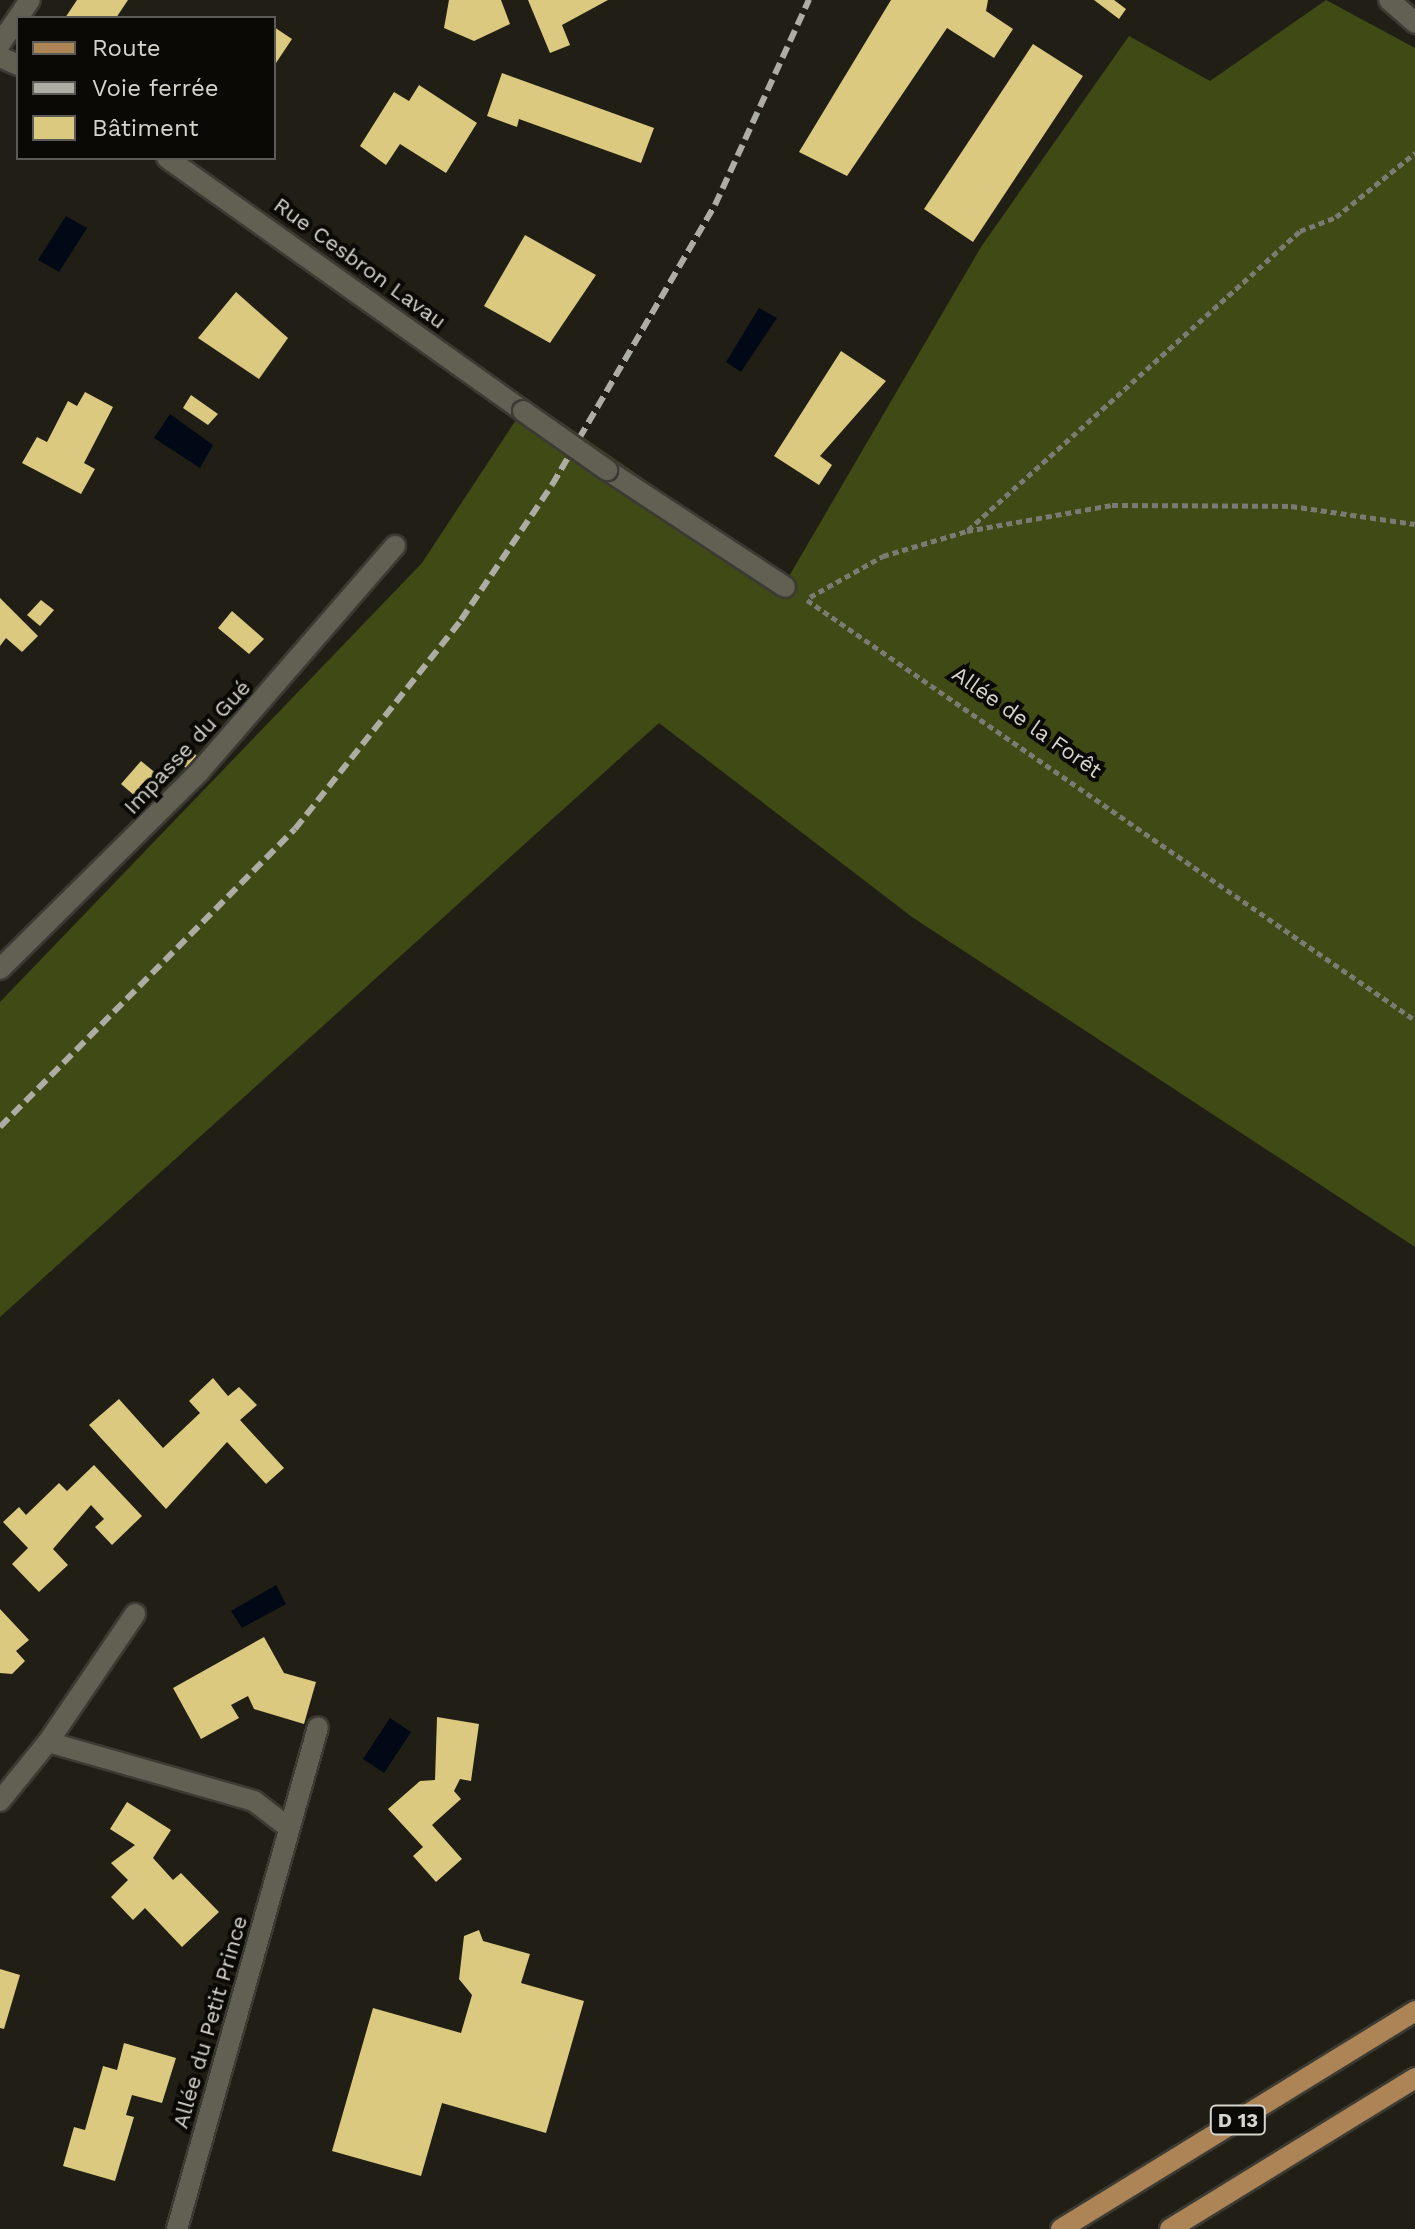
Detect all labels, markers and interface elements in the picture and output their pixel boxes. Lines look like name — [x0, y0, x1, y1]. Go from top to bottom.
legend — [16, 16, 276, 160]
text: Route — [92, 34, 161, 62]
text: Voie ferrée — [92, 74, 219, 102]
text: Bâtiment — [92, 114, 199, 142]
street label: Rue Cesbron Lavau — [269, 192, 451, 334]
street label: Allée de la Forêt — [947, 660, 1107, 784]
street label: Impasse du Gué — [118, 674, 256, 820]
street label: Allée du Petit Prince — [167, 1913, 253, 2131]
road number: D 13 — [1208, 2104, 1268, 2136]

